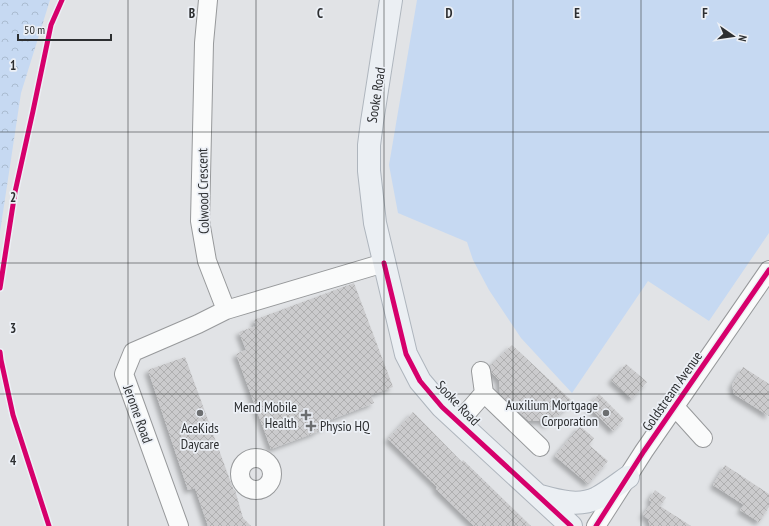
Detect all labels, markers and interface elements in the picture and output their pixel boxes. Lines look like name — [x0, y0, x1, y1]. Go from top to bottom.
text: B — [189, 5, 195, 22]
text: C — [317, 5, 323, 22]
text: D — [446, 5, 453, 22]
text: E — [574, 5, 580, 22]
text: F — [702, 5, 708, 22]
scale bar — [18, 16, 111, 42]
north arrow — [713, 16, 753, 56]
text: 50 m — [24, 22, 45, 37]
text: N — [735, 34, 750, 43]
text: 1 — [10, 57, 16, 74]
street label: Sooke Road — [363, 66, 389, 124]
street label: Colwood Crescent — [193, 148, 213, 234]
text: 2 — [10, 189, 16, 206]
text: 3 — [10, 320, 16, 337]
street label: Goldstream Avenue — [638, 348, 706, 434]
street label: Sooke Road — [432, 377, 484, 429]
street label: Jerome Road — [119, 381, 157, 446]
place label: Auxilium Mortgage Corporation — [506, 396, 598, 430]
place label: Mend Mobile Health — [234, 398, 297, 432]
marker: AceKids Daycare — [195, 408, 205, 418]
marker: Auxilium Mortgage Corporation — [601, 408, 611, 418]
marker: Mend Mobile Health — [300, 409, 312, 421]
place label: Physio HQ — [320, 417, 370, 435]
place label: AceKids Daycare — [181, 419, 219, 453]
marker: Physio HQ — [305, 420, 317, 432]
text: 4 — [10, 452, 17, 469]

